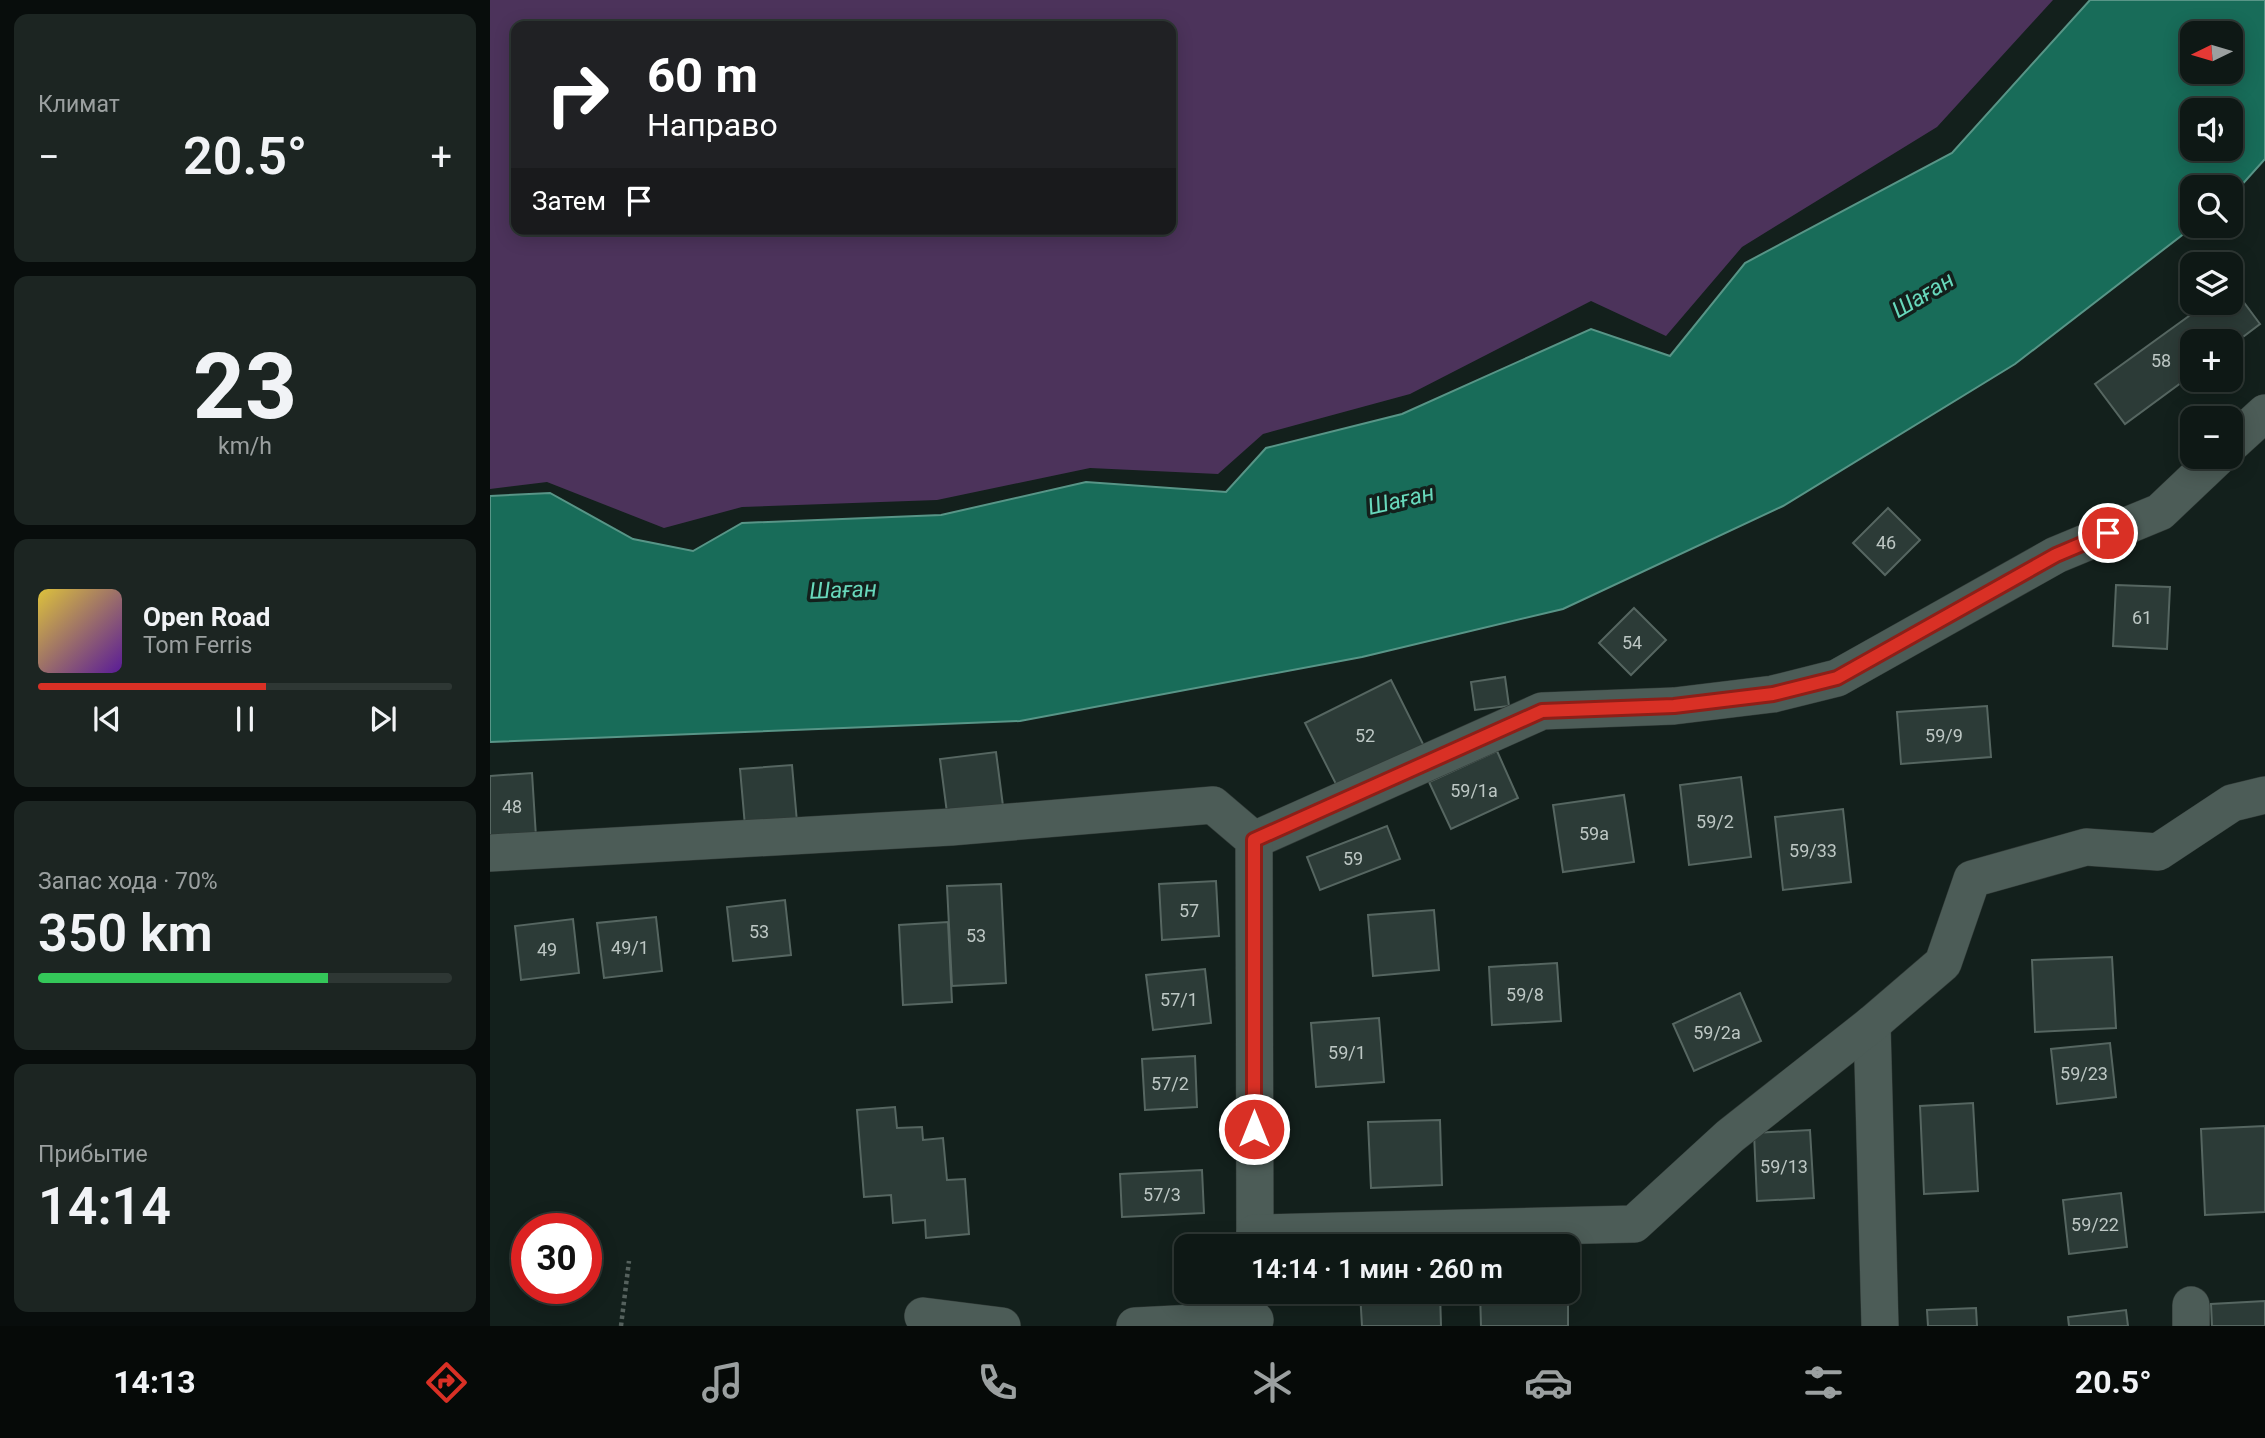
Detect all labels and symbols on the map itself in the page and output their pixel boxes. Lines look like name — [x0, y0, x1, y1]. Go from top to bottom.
north arrow — [2180, 21, 2244, 84]
water label: Шаған — [1887, 266, 1959, 324]
house number: 58 — [2151, 350, 2171, 371]
water label: Шаған — [1365, 479, 1437, 521]
pin — [2078, 503, 2138, 563]
house number: 46 — [1876, 532, 1896, 553]
water label: Шаған — [809, 575, 877, 605]
house number: 61 — [2132, 607, 2152, 628]
house number: 54 — [1622, 632, 1642, 653]
house number: 52 — [1355, 725, 1375, 746]
house number: 59/9 — [1925, 725, 1963, 746]
house number: 59/1а — [1450, 780, 1498, 801]
house number: 48 — [502, 796, 522, 817]
house number: 59/2 — [1696, 811, 1734, 832]
house number: 59а — [1579, 823, 1609, 844]
house number: 59/33 — [1789, 840, 1837, 861]
house number: 59 — [1343, 848, 1363, 869]
house number: 57 — [1179, 900, 1199, 921]
house number: 53 — [749, 921, 769, 942]
house number: 53 — [966, 925, 986, 946]
house number: 49/1 — [611, 937, 649, 958]
house number: 49 — [537, 939, 557, 960]
house number: 59/8 — [1506, 984, 1544, 1005]
house number: 57/1 — [1160, 989, 1198, 1010]
house number: 59/2а — [1693, 1022, 1741, 1043]
house number: 59/1 — [1328, 1042, 1366, 1063]
house number: 59/23 — [2060, 1063, 2108, 1084]
house number: 57/2 — [1151, 1073, 1189, 1094]
position arrow — [1217, 1092, 1291, 1166]
house number: 59/13 — [1760, 1156, 1808, 1177]
house number: 57/3 — [1143, 1184, 1181, 1205]
speed limit sign: 30 — [511, 1213, 602, 1304]
house number: 59/22 — [2071, 1214, 2119, 1235]

